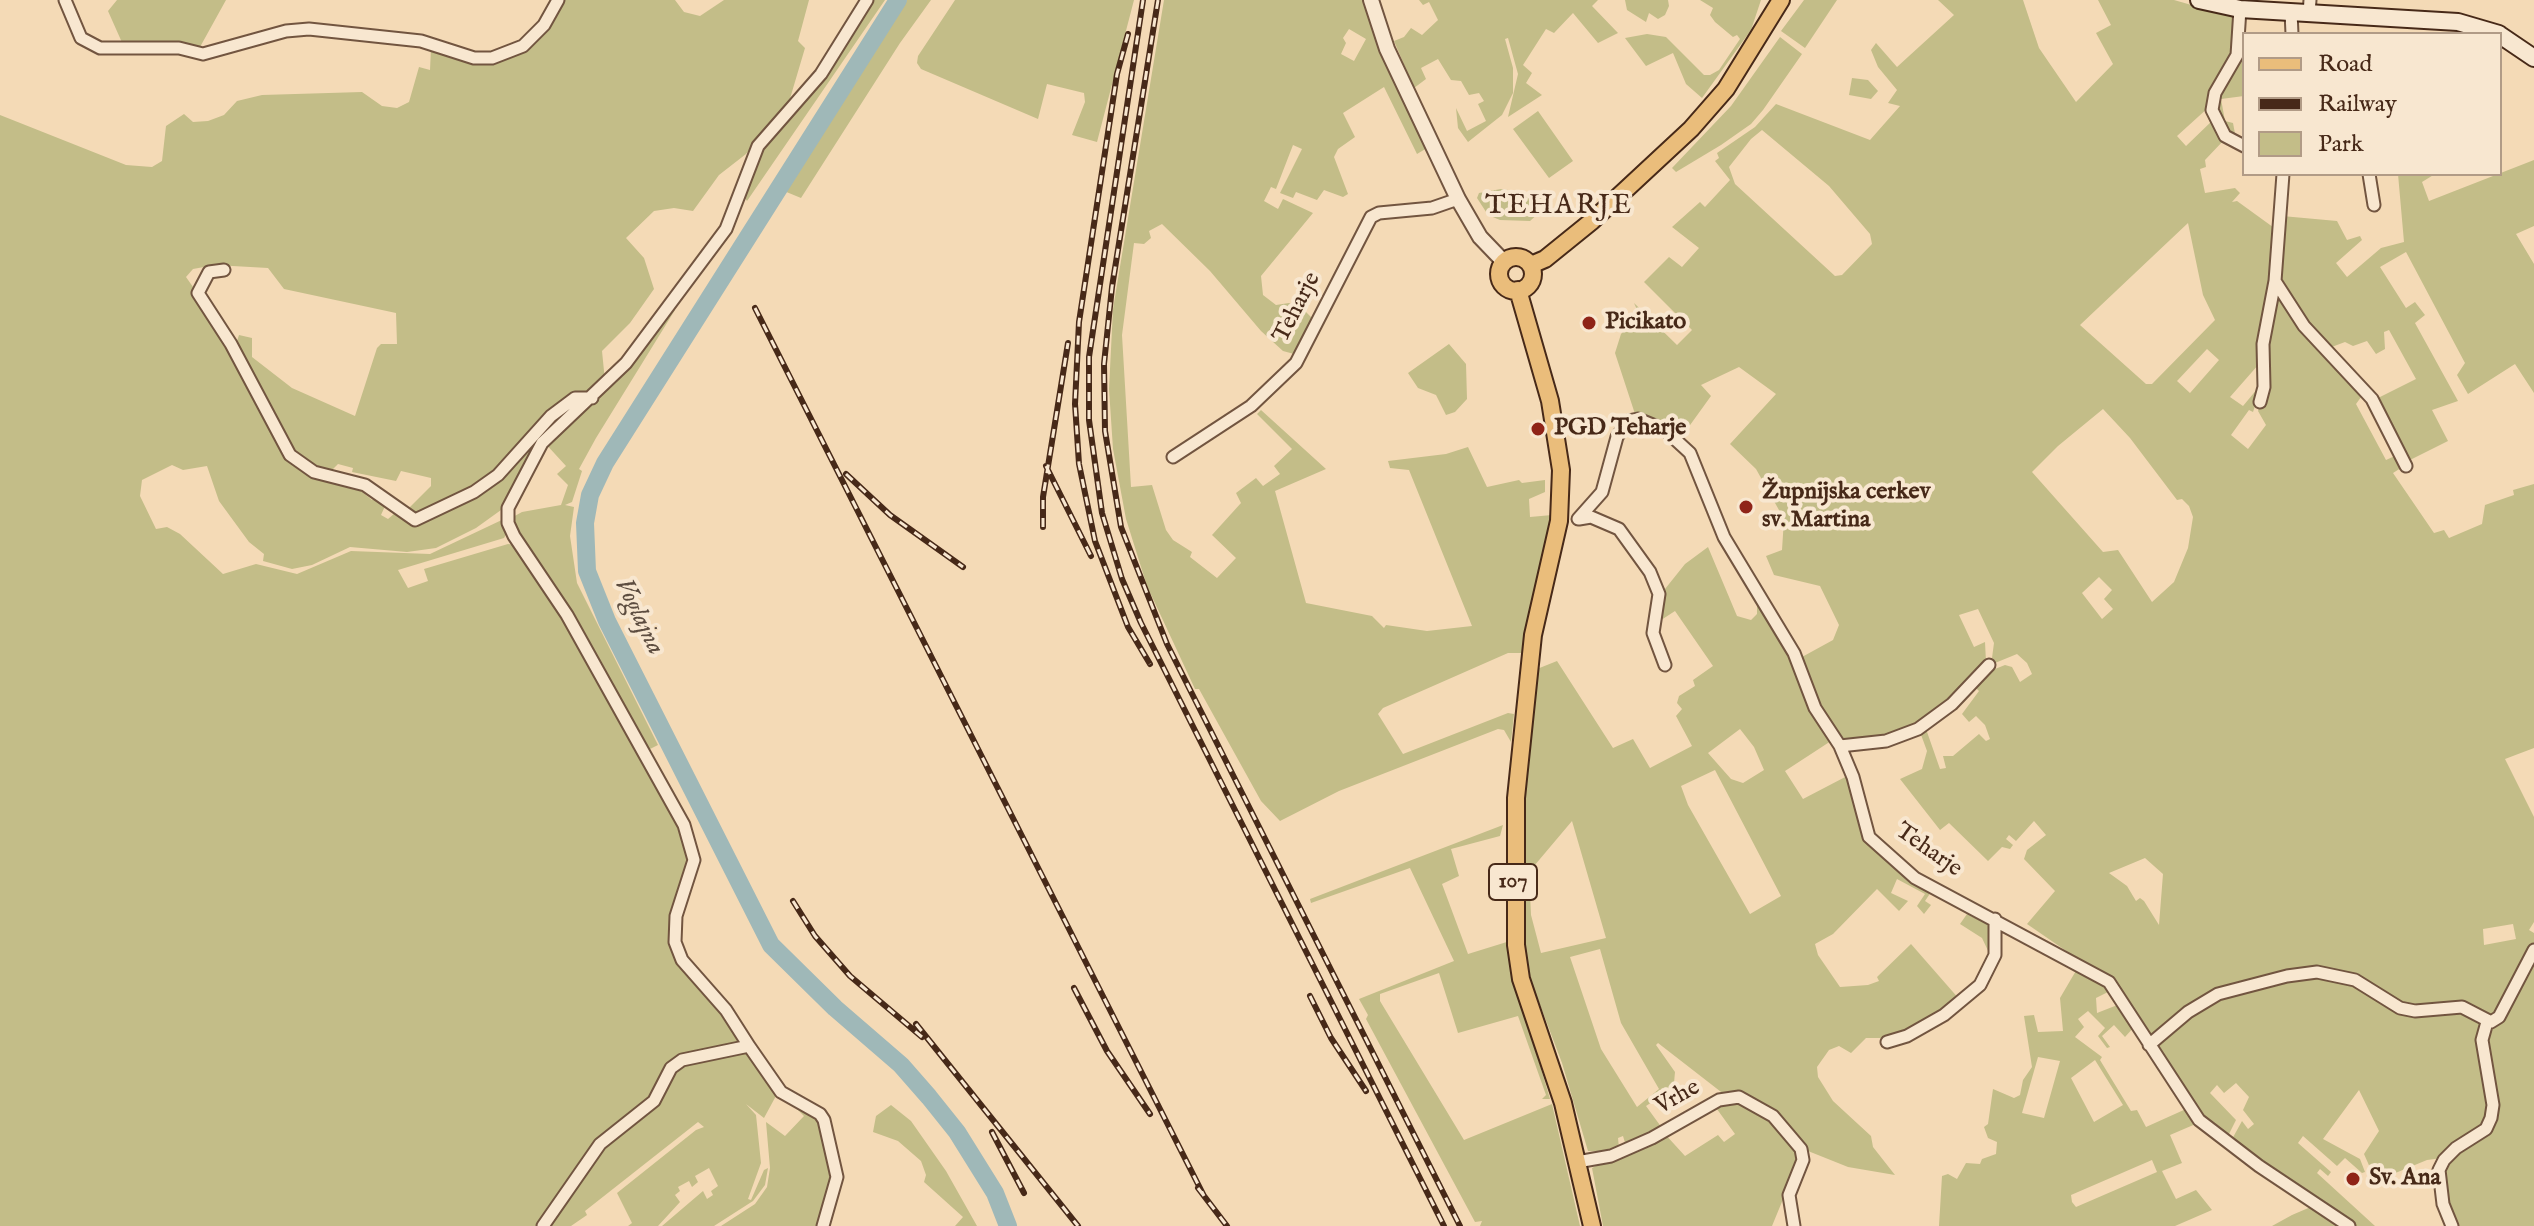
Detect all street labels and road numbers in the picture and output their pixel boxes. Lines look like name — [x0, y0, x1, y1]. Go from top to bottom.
street label: Teharje — [1268, 268, 1328, 348]
street label: Teharje — [1889, 818, 1967, 884]
road number: 107 — [1489, 864, 1537, 900]
street label: Vrhe — [1651, 1074, 1705, 1122]

